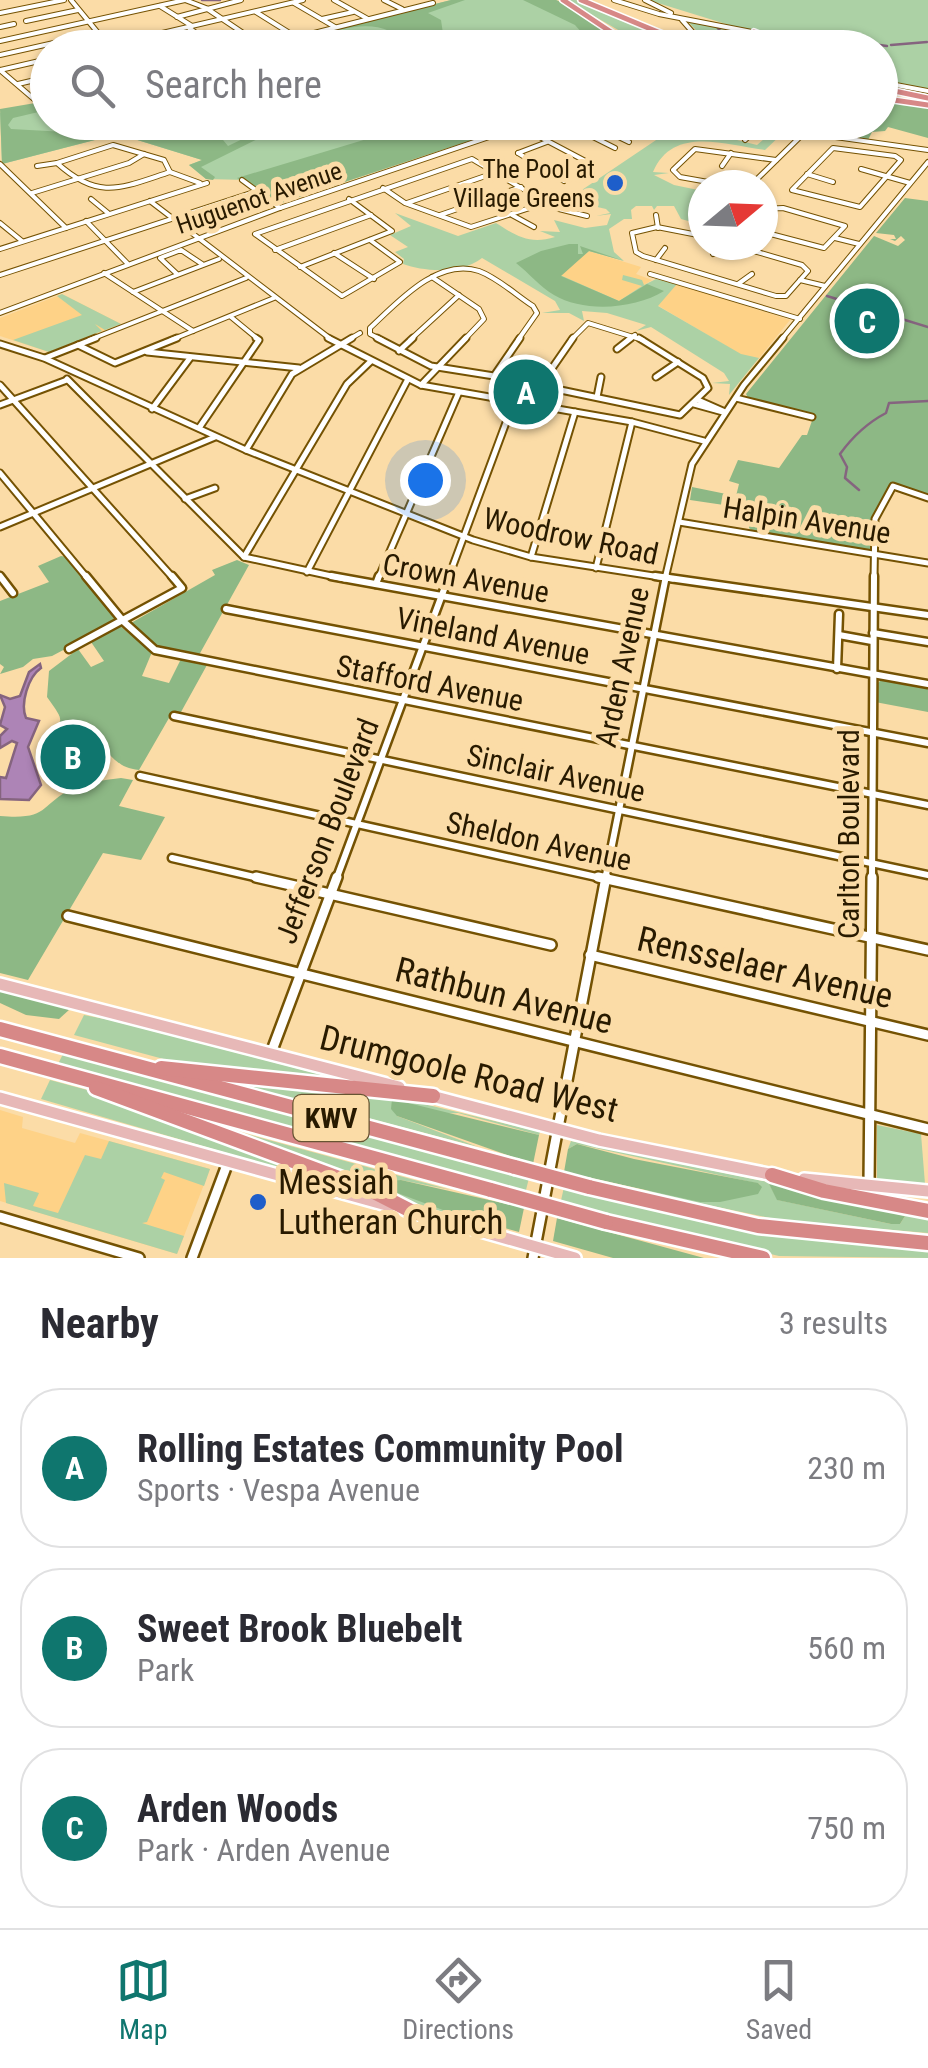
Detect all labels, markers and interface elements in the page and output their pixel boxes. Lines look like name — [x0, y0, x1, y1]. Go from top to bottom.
search box — [30, 30, 898, 140]
icon: search — [65, 58, 120, 113]
text: Search here — [145, 63, 322, 107]
place label: The Pool at Village Greens — [453, 155, 595, 213]
street label: Huguenot Avenue — [172, 156, 346, 240]
north arrow — [688, 170, 778, 260]
marker: The Pool at Village Greens — [604, 172, 626, 194]
pin: C — [834, 284, 900, 358]
pin: A — [494, 354, 558, 430]
your location — [400, 455, 451, 506]
street label: Halpin Avenue — [721, 489, 893, 551]
street label: Woodrow Road — [480, 500, 662, 572]
street label: Crown Avenue — [380, 546, 552, 610]
street label: Arden Avenue — [588, 584, 656, 750]
street label: Vineland Avenue — [393, 600, 593, 672]
street label: Stafford Avenue — [333, 648, 527, 718]
street label: Jefferson Boulevard — [268, 714, 386, 948]
pin: B — [40, 720, 106, 794]
street label: Carlton Boulevard — [831, 729, 866, 939]
street label: Sinclair Avenue — [464, 737, 648, 809]
street label: Sheldon Avenue — [443, 804, 635, 878]
street label: Rensselaer Avenue — [633, 919, 897, 1017]
street label: Rathbun Avenue — [391, 949, 617, 1043]
street label: Drumgoole Road West — [316, 1017, 622, 1131]
road number: KWV — [294, 1095, 368, 1141]
place label: Messiah Lutheran Church — [278, 1162, 503, 1243]
marker: Messiah Lutheran Church — [247, 1191, 269, 1213]
text: Nearby — [40, 1299, 159, 1348]
text: 3 results — [779, 1304, 888, 1342]
text: Rolling Estates Community Pool — [137, 1427, 624, 1471]
text: A — [65, 1449, 84, 1487]
text: 230 m — [807, 1449, 886, 1487]
text: Sports · Vespa Avenue — [137, 1471, 420, 1509]
text: Sweet Brook Bluebelt — [137, 1607, 462, 1651]
text: B — [66, 1629, 83, 1667]
text: 560 m — [807, 1629, 886, 1667]
text: Park — [137, 1651, 194, 1689]
text: Arden Woods — [137, 1787, 338, 1831]
text: C — [65, 1809, 84, 1847]
text: 750 m — [807, 1809, 886, 1847]
text: Park · Arden Avenue — [137, 1831, 390, 1869]
tab: Map — [116, 1953, 171, 2046]
tab: Directions — [402, 1953, 514, 2046]
tab: Saved — [746, 1953, 812, 2046]

